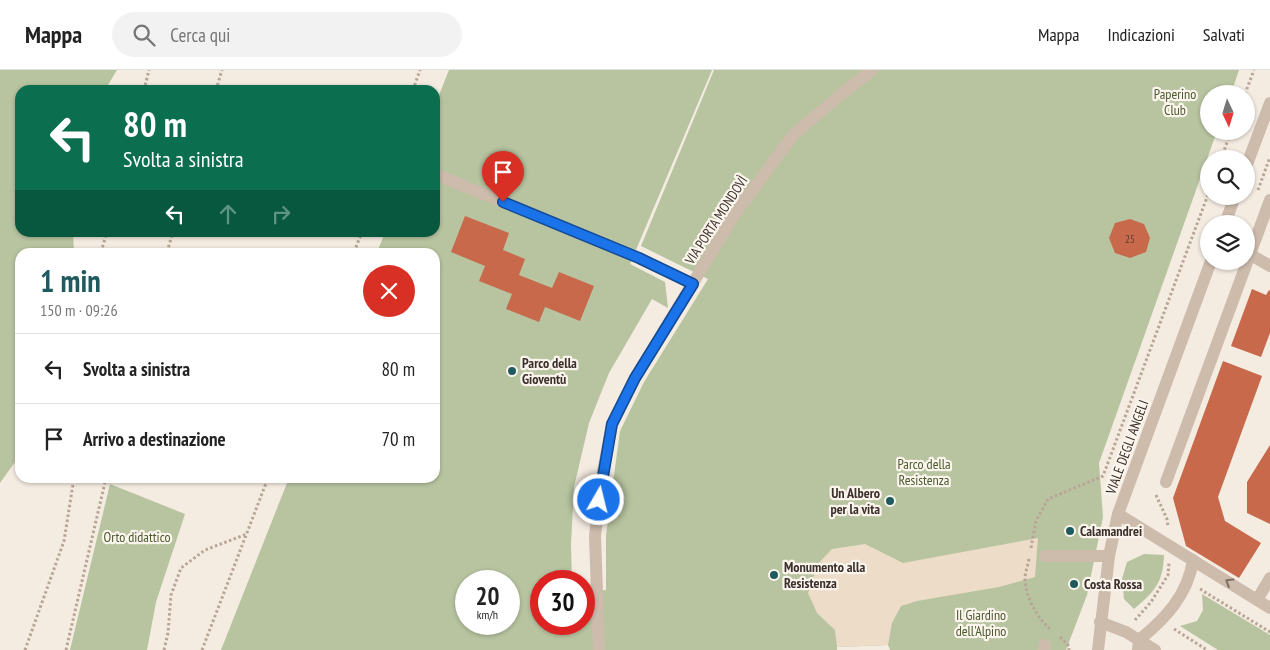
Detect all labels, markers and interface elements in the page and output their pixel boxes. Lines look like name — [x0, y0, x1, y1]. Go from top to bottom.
search box — [112, 12, 462, 57]
text: Mappa — [25, 19, 82, 50]
icon: search — [130, 21, 158, 49]
text: Cerca qui — [170, 23, 230, 47]
text: Mappa — [1038, 23, 1079, 46]
text: Indicazioni — [1107, 23, 1175, 46]
text: Salvati — [1203, 23, 1245, 46]
park label: Paperino Club — [1154, 85, 1196, 119]
north arrow — [1200, 85, 1255, 140]
map controls — [1200, 85, 1255, 270]
text: 80 m — [123, 101, 187, 147]
icon: left — [40, 105, 105, 170]
text: Svolta a sinistra — [123, 145, 244, 173]
button: search — [1200, 150, 1255, 205]
pin — [482, 151, 524, 202]
icon: arrive — [489, 158, 517, 186]
street label: VIA PORTA MONDOVÌ — [680, 172, 751, 268]
icon: left — [161, 200, 189, 228]
icon: ahead — [214, 200, 242, 228]
icon: right — [267, 200, 295, 228]
button: layers — [1200, 215, 1255, 270]
house number: 25 — [1125, 232, 1135, 246]
text: 1 min — [40, 261, 101, 300]
button: close — [363, 265, 415, 317]
text: 150 m · 09:26 — [40, 300, 118, 320]
place label: Parco della Gioventù — [522, 354, 577, 388]
icon: left — [40, 355, 68, 383]
text: Svolta a sinistra — [83, 357, 190, 381]
text: 80 m — [382, 357, 415, 381]
marker: Parco della Gioventù — [506, 365, 518, 377]
street label: VIALE DEGLI ANGELI — [1101, 397, 1152, 498]
icon: arrive — [40, 425, 68, 453]
text: Arrivo a destinazione — [83, 427, 226, 451]
text: 70 m — [382, 427, 415, 451]
park label: Parco della Resistenza — [897, 455, 951, 489]
position arrow — [572, 473, 624, 525]
place label: Un Albero per la vita — [830, 484, 880, 518]
marker: Un Albero per la vita — [884, 495, 896, 507]
place label: Calamandrei — [1080, 522, 1142, 540]
marker: Calamandrei — [1064, 525, 1076, 537]
park label: Orto didattico — [104, 528, 170, 546]
place label: Monumento alla Resistenza — [784, 558, 865, 592]
marker: Monumento alla Resistenza — [768, 569, 780, 581]
speed limit sign: 30 — [530, 570, 595, 635]
place label: Costa Rossa — [1084, 575, 1142, 593]
marker: Costa Rossa — [1068, 578, 1080, 590]
one-way arrow — [1225, 579, 1234, 589]
text: 20 — [476, 580, 499, 612]
park label: Il Giardino dell'Alpino — [956, 606, 1006, 640]
text: km/h — [477, 607, 498, 622]

